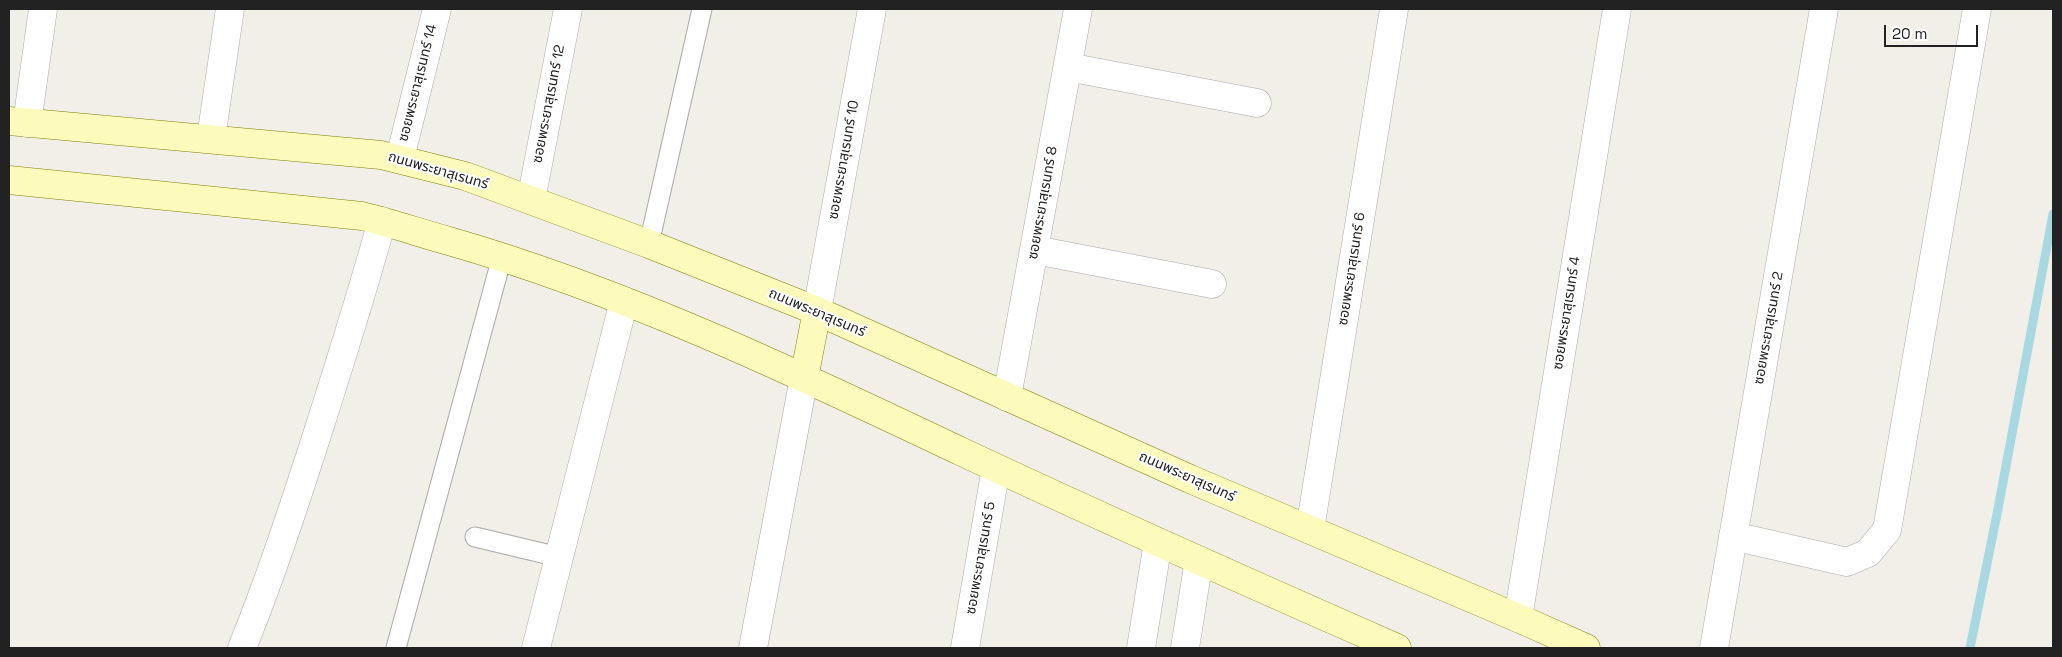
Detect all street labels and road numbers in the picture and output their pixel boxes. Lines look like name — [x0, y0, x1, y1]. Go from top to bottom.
street label: ซอยพระยาสุเรนทร์ 14 — [395, 23, 441, 143]
street label: ซอยพระยาสุเรนทร์ 12 — [529, 43, 569, 165]
street label: ซอยพระยาสุเรนทร์ 10 — [825, 99, 863, 221]
street label: ซอยพระยาสุเรนทร์ 8 — [1025, 145, 1061, 261]
street label: ถนนพระยาสุเรนทร์ — [386, 149, 490, 193]
street label: ซอยพระยาสุเรนทร์ 6 — [1335, 211, 1369, 327]
street label: ซอยพระยาสุเรนทร์ 4 — [1550, 255, 1584, 371]
street label: ซอยพระยาสุเรนทร์ 2 — [1751, 270, 1787, 386]
street label: ถนนพระยาสุเรนทร์ — [766, 285, 868, 341]
street label: ถนนพระยาสุเรนทร์ — [1136, 448, 1238, 506]
street label: ซอยพระยาสุเรนทร์ 5 — [963, 500, 999, 616]

